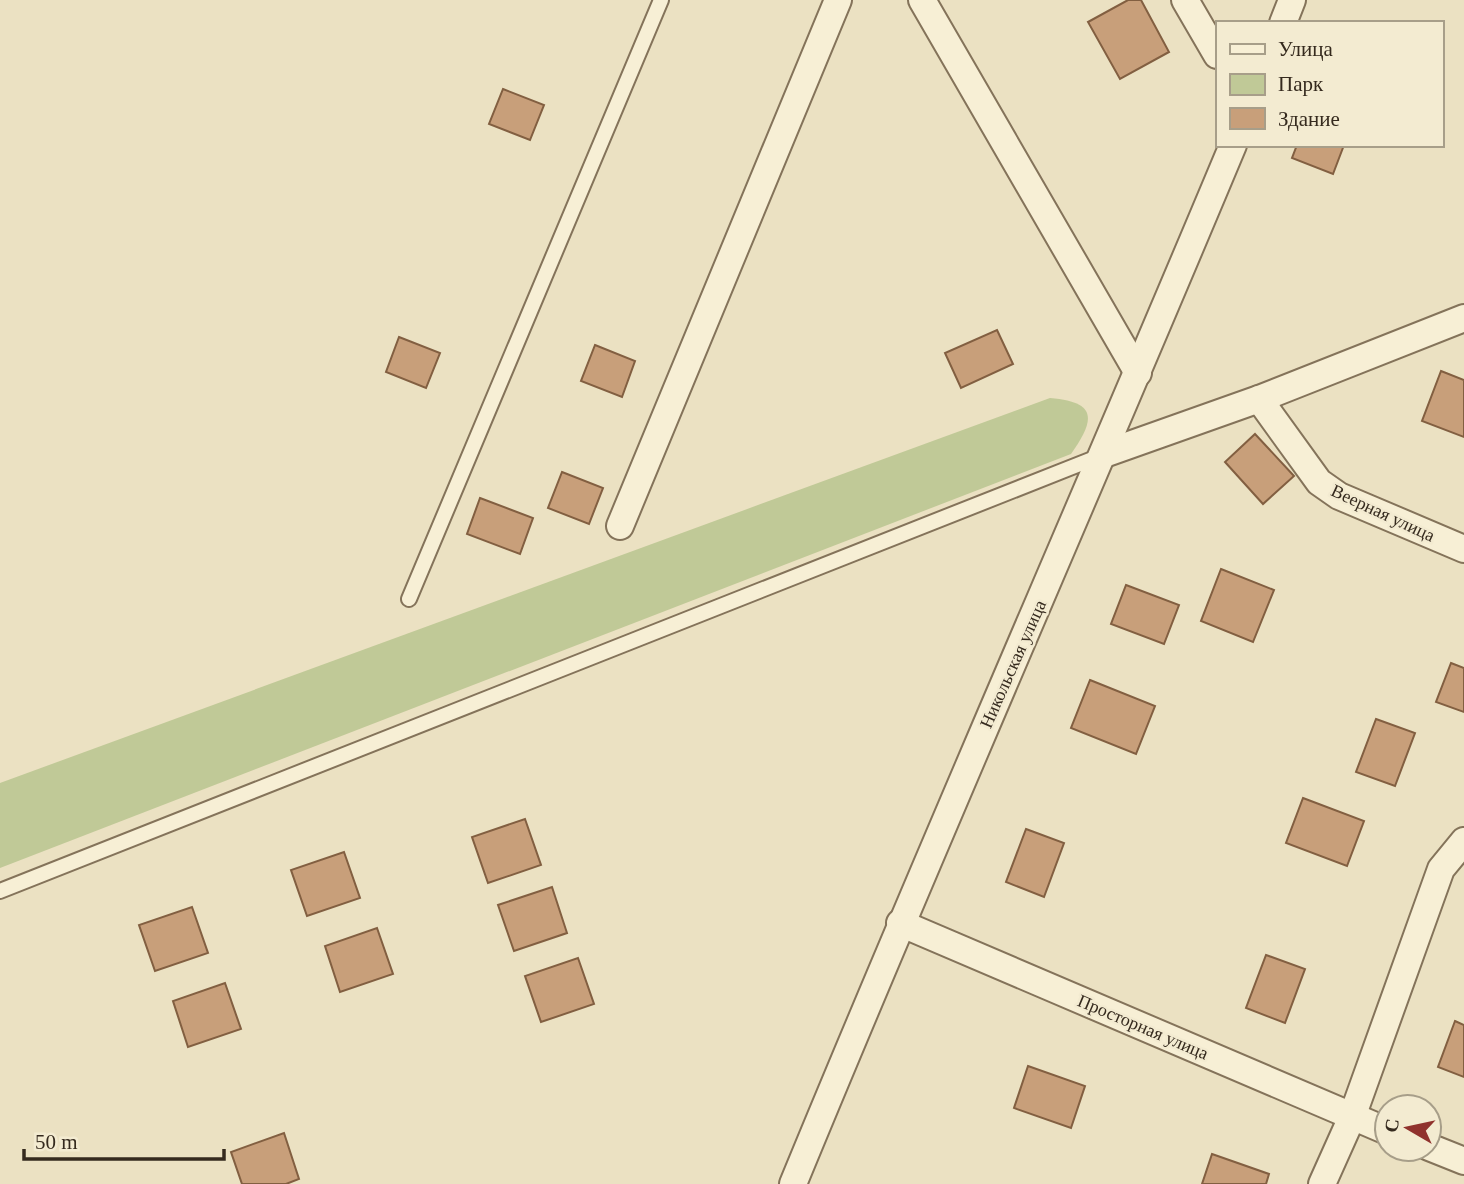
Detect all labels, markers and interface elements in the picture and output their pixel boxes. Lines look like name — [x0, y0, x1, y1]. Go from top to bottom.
legend — [1216, 21, 1443, 147]
text: Улица — [1278, 37, 1333, 61]
text: Парк — [1278, 72, 1324, 96]
text: Здание — [1278, 107, 1340, 131]
street label: Веерная улица — [1328, 480, 1438, 546]
street label: Никольская улица — [976, 597, 1050, 731]
street label: Просторная улица — [1075, 990, 1211, 1064]
north arrow — [1373, 1093, 1443, 1163]
text: С — [1380, 1117, 1403, 1134]
scale bar — [24, 1118, 224, 1162]
text: 50 m — [35, 1130, 78, 1154]

